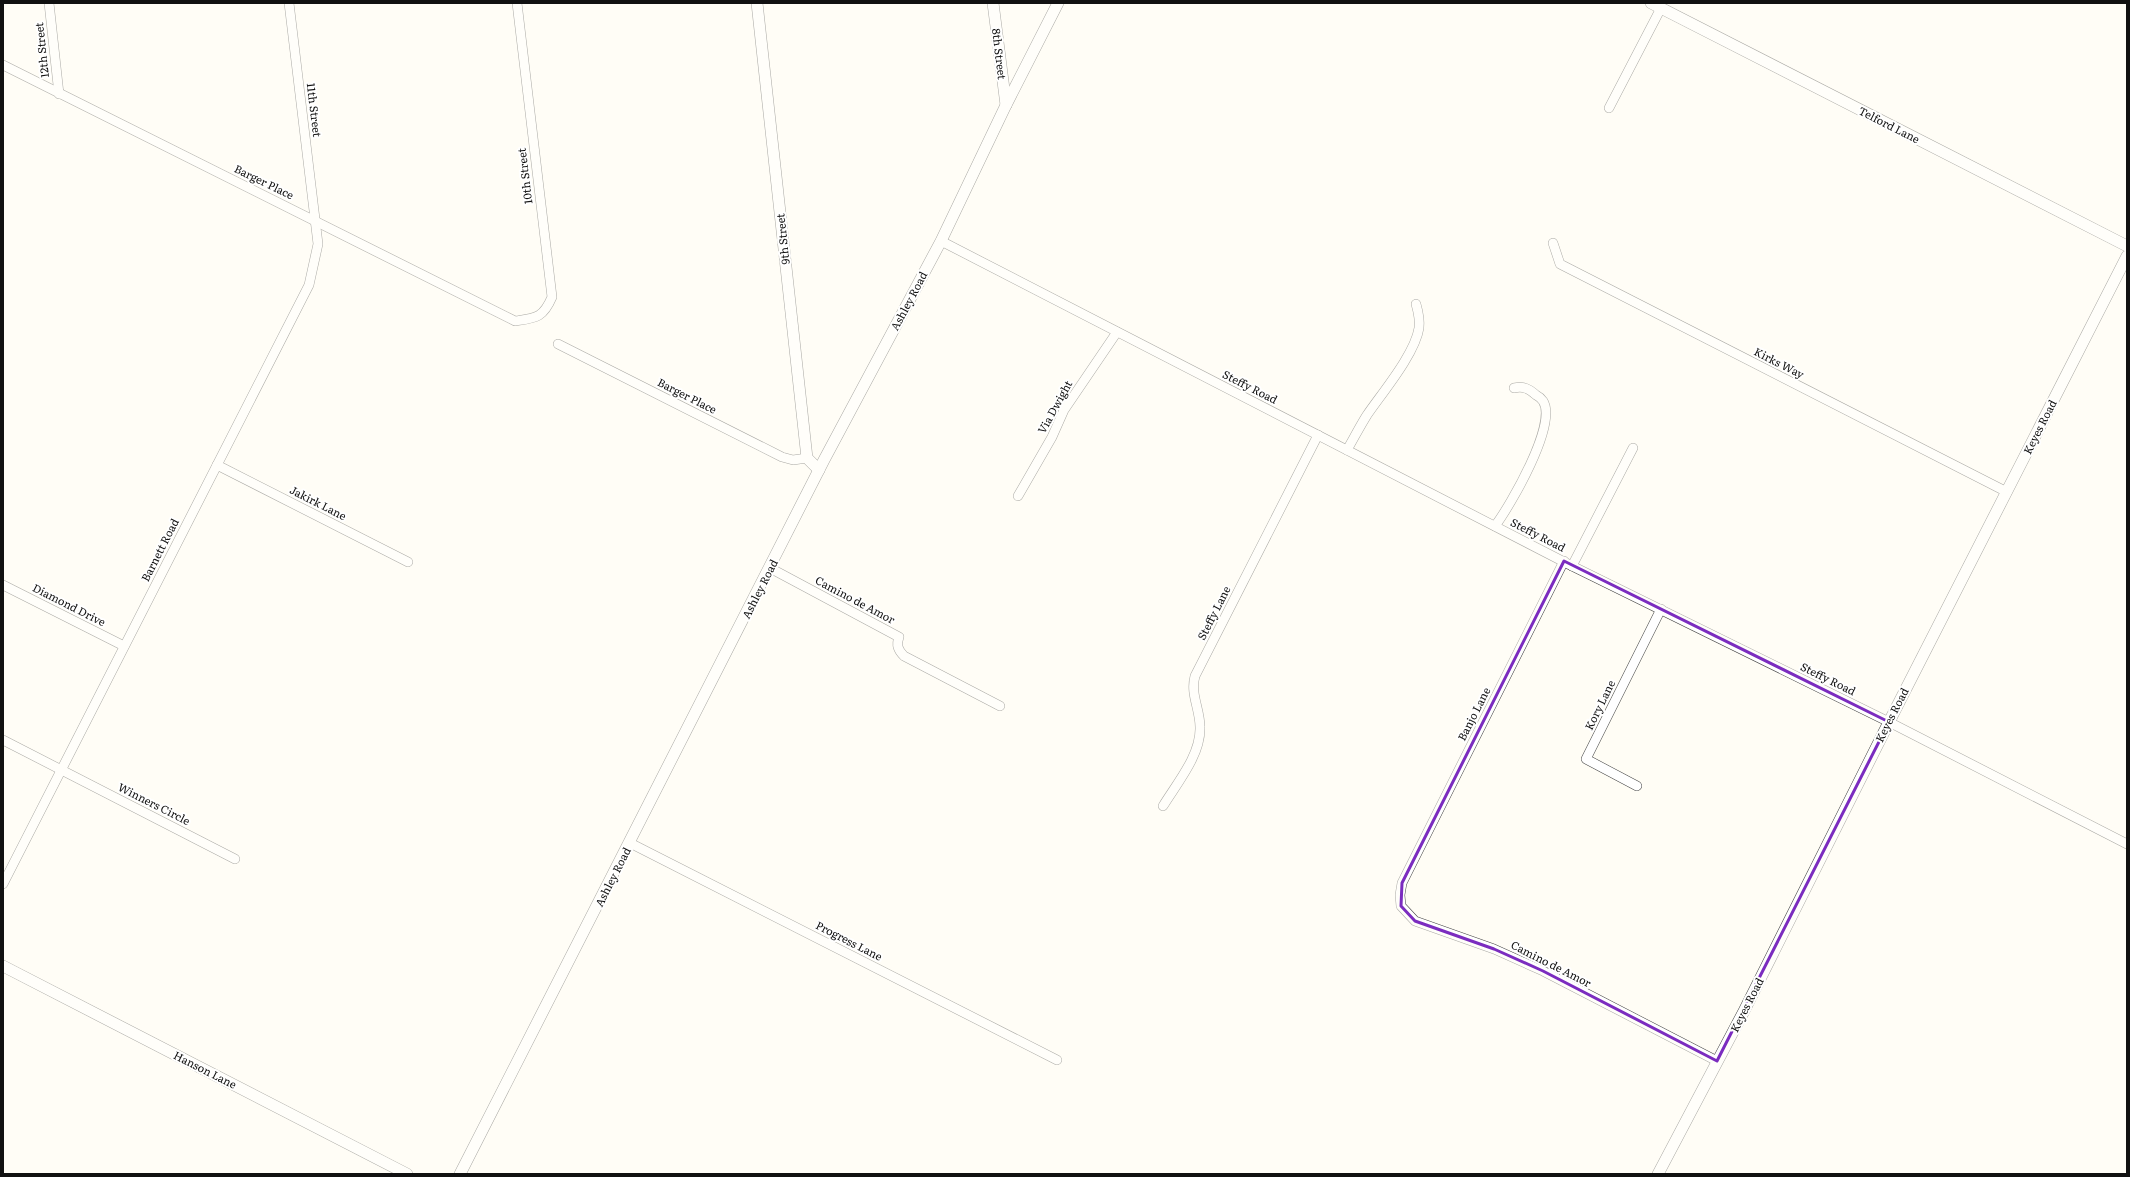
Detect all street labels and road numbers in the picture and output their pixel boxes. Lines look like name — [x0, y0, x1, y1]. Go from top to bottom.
street label: 12th Street — [30, 21, 52, 79]
street label: 8th Street — [989, 27, 1011, 81]
street label: 11th Street — [304, 82, 326, 138]
street label: Telford Lane — [1856, 102, 1923, 147]
street label: 10th Street — [513, 147, 535, 205]
street label: Barger Place — [232, 160, 297, 203]
street label: 9th Street — [771, 212, 793, 265]
street label: Ashley Road — [886, 268, 930, 333]
street label: Kirks Way — [1752, 343, 1808, 382]
street label: Steffy Road — [1220, 365, 1281, 407]
street label: Barger Place — [655, 373, 720, 417]
street label: Via Dwight — [1033, 376, 1076, 436]
street label: Keyes Road — [2019, 396, 2060, 457]
street label: Jakirk Lane — [287, 481, 350, 523]
street label: Steffy Road — [1508, 513, 1569, 555]
street label: Barnett Road — [136, 515, 182, 584]
street label: Ashley Road — [737, 556, 781, 621]
street label: Camino de Amor — [813, 571, 899, 627]
street label: Diamond Drive — [30, 579, 109, 629]
street label: Steffy Lane — [1193, 582, 1234, 642]
street label: Steffy Road — [1798, 658, 1859, 698]
street label: Kory Lane — [1580, 677, 1618, 732]
street label: Banjo Lane — [1453, 684, 1494, 743]
street label: Keyes Road — [1871, 684, 1912, 745]
street label: Winners Circle — [116, 778, 194, 828]
street label: Ashley Road — [590, 844, 634, 909]
street label: Progress Lane — [813, 916, 886, 964]
street label: Camino de Amor — [1509, 936, 1595, 991]
street label: Keyes Road — [1726, 974, 1767, 1035]
street label: Hanson Lane — [171, 1046, 240, 1092]

